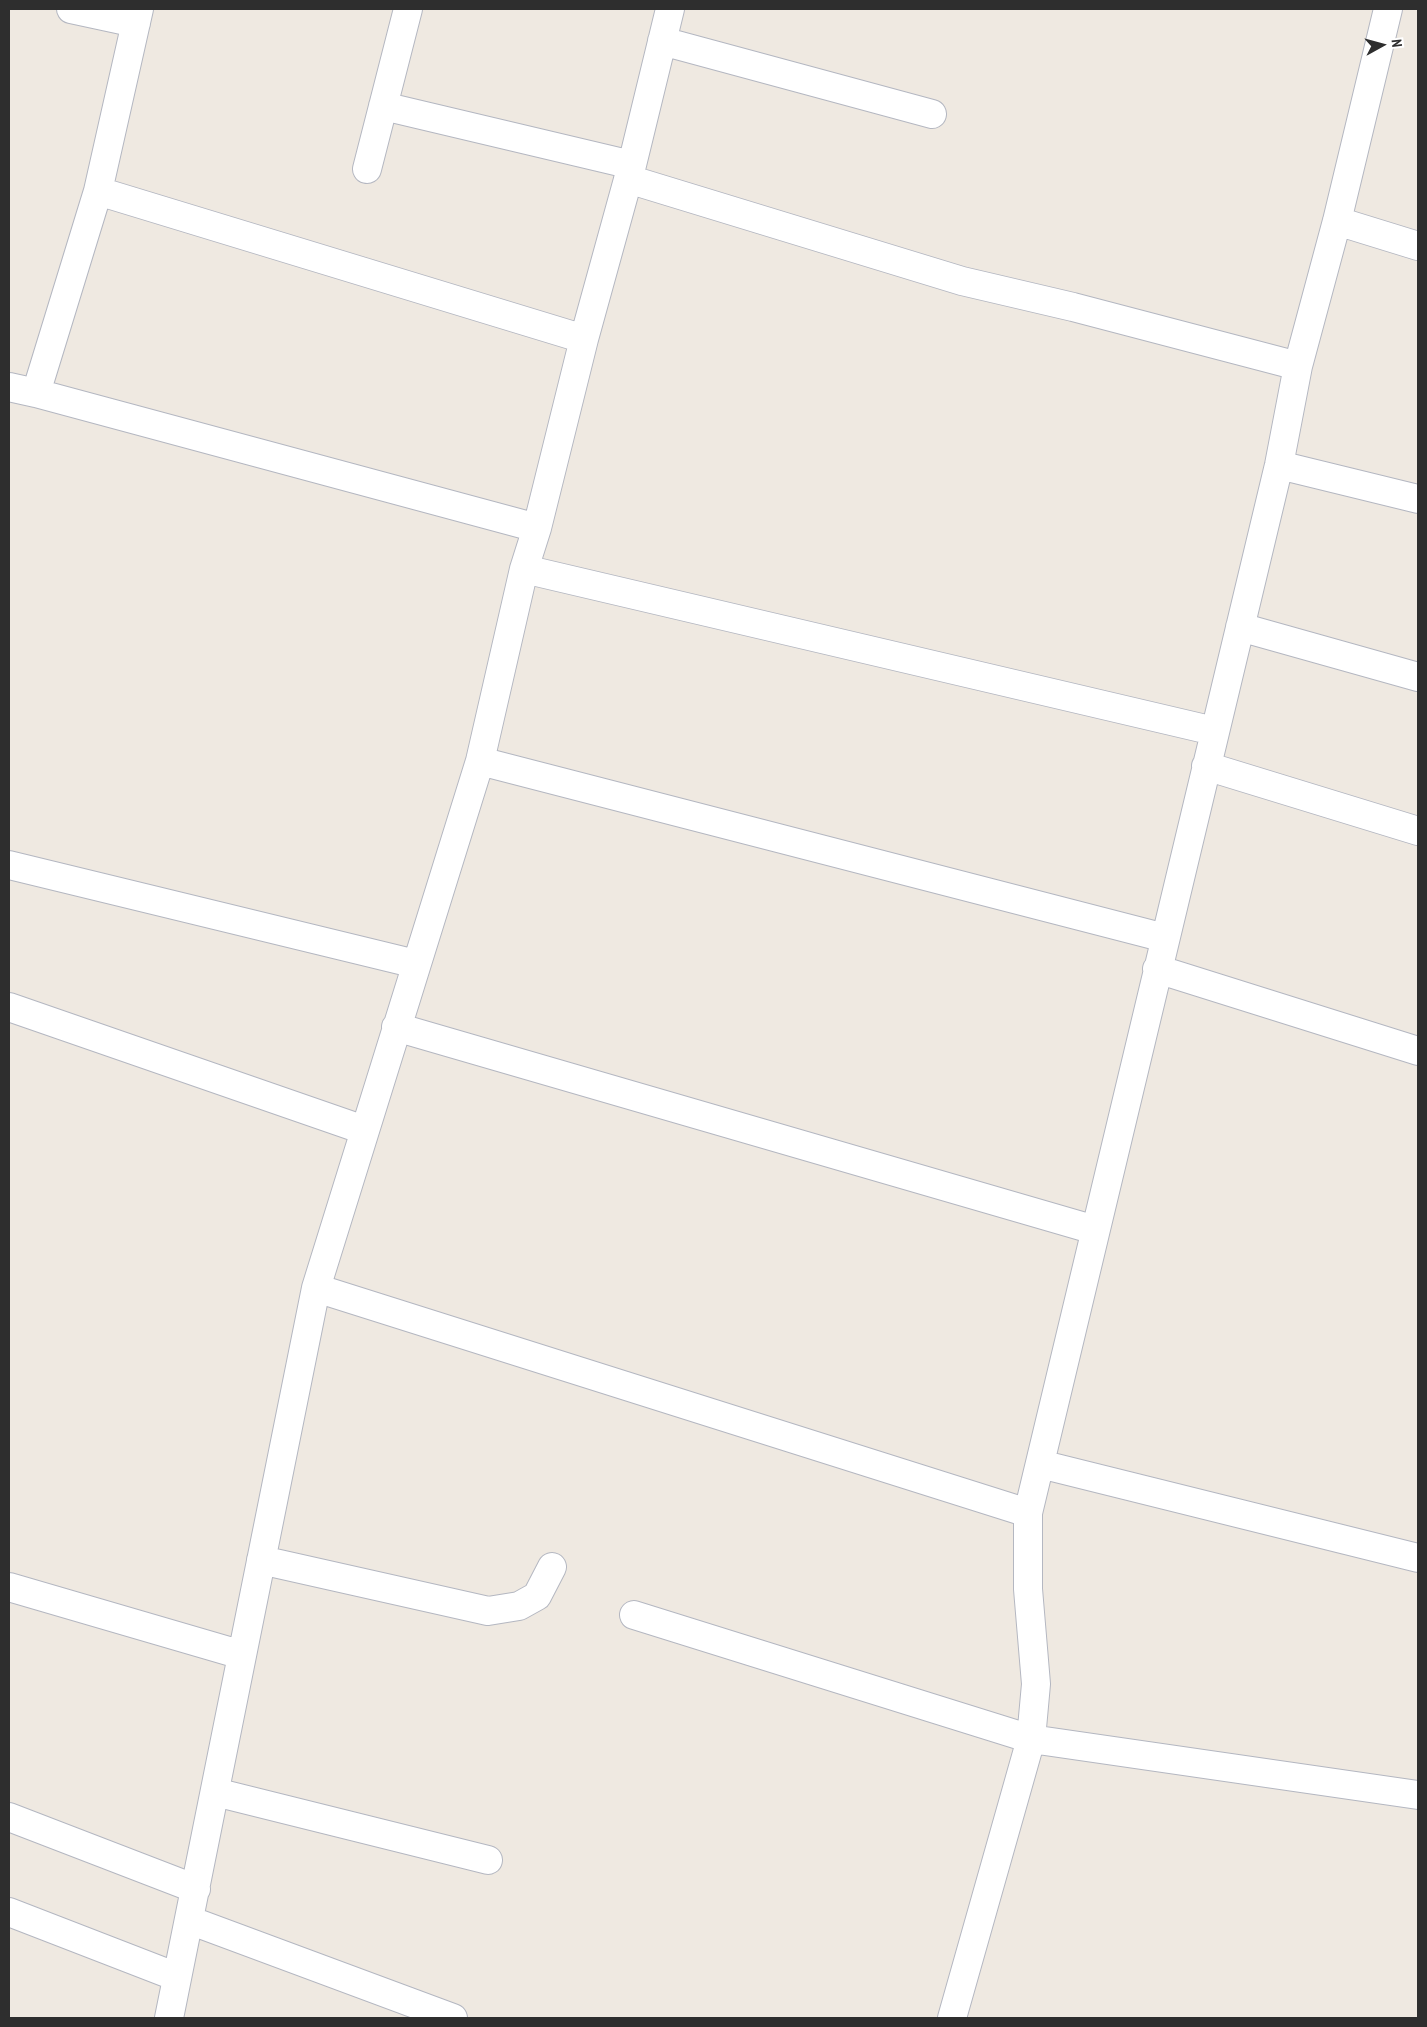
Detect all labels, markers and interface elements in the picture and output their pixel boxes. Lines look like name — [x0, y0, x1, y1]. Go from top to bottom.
north arrow — [1357, 20, 1407, 70]
text: N — [1387, 38, 1406, 48]

